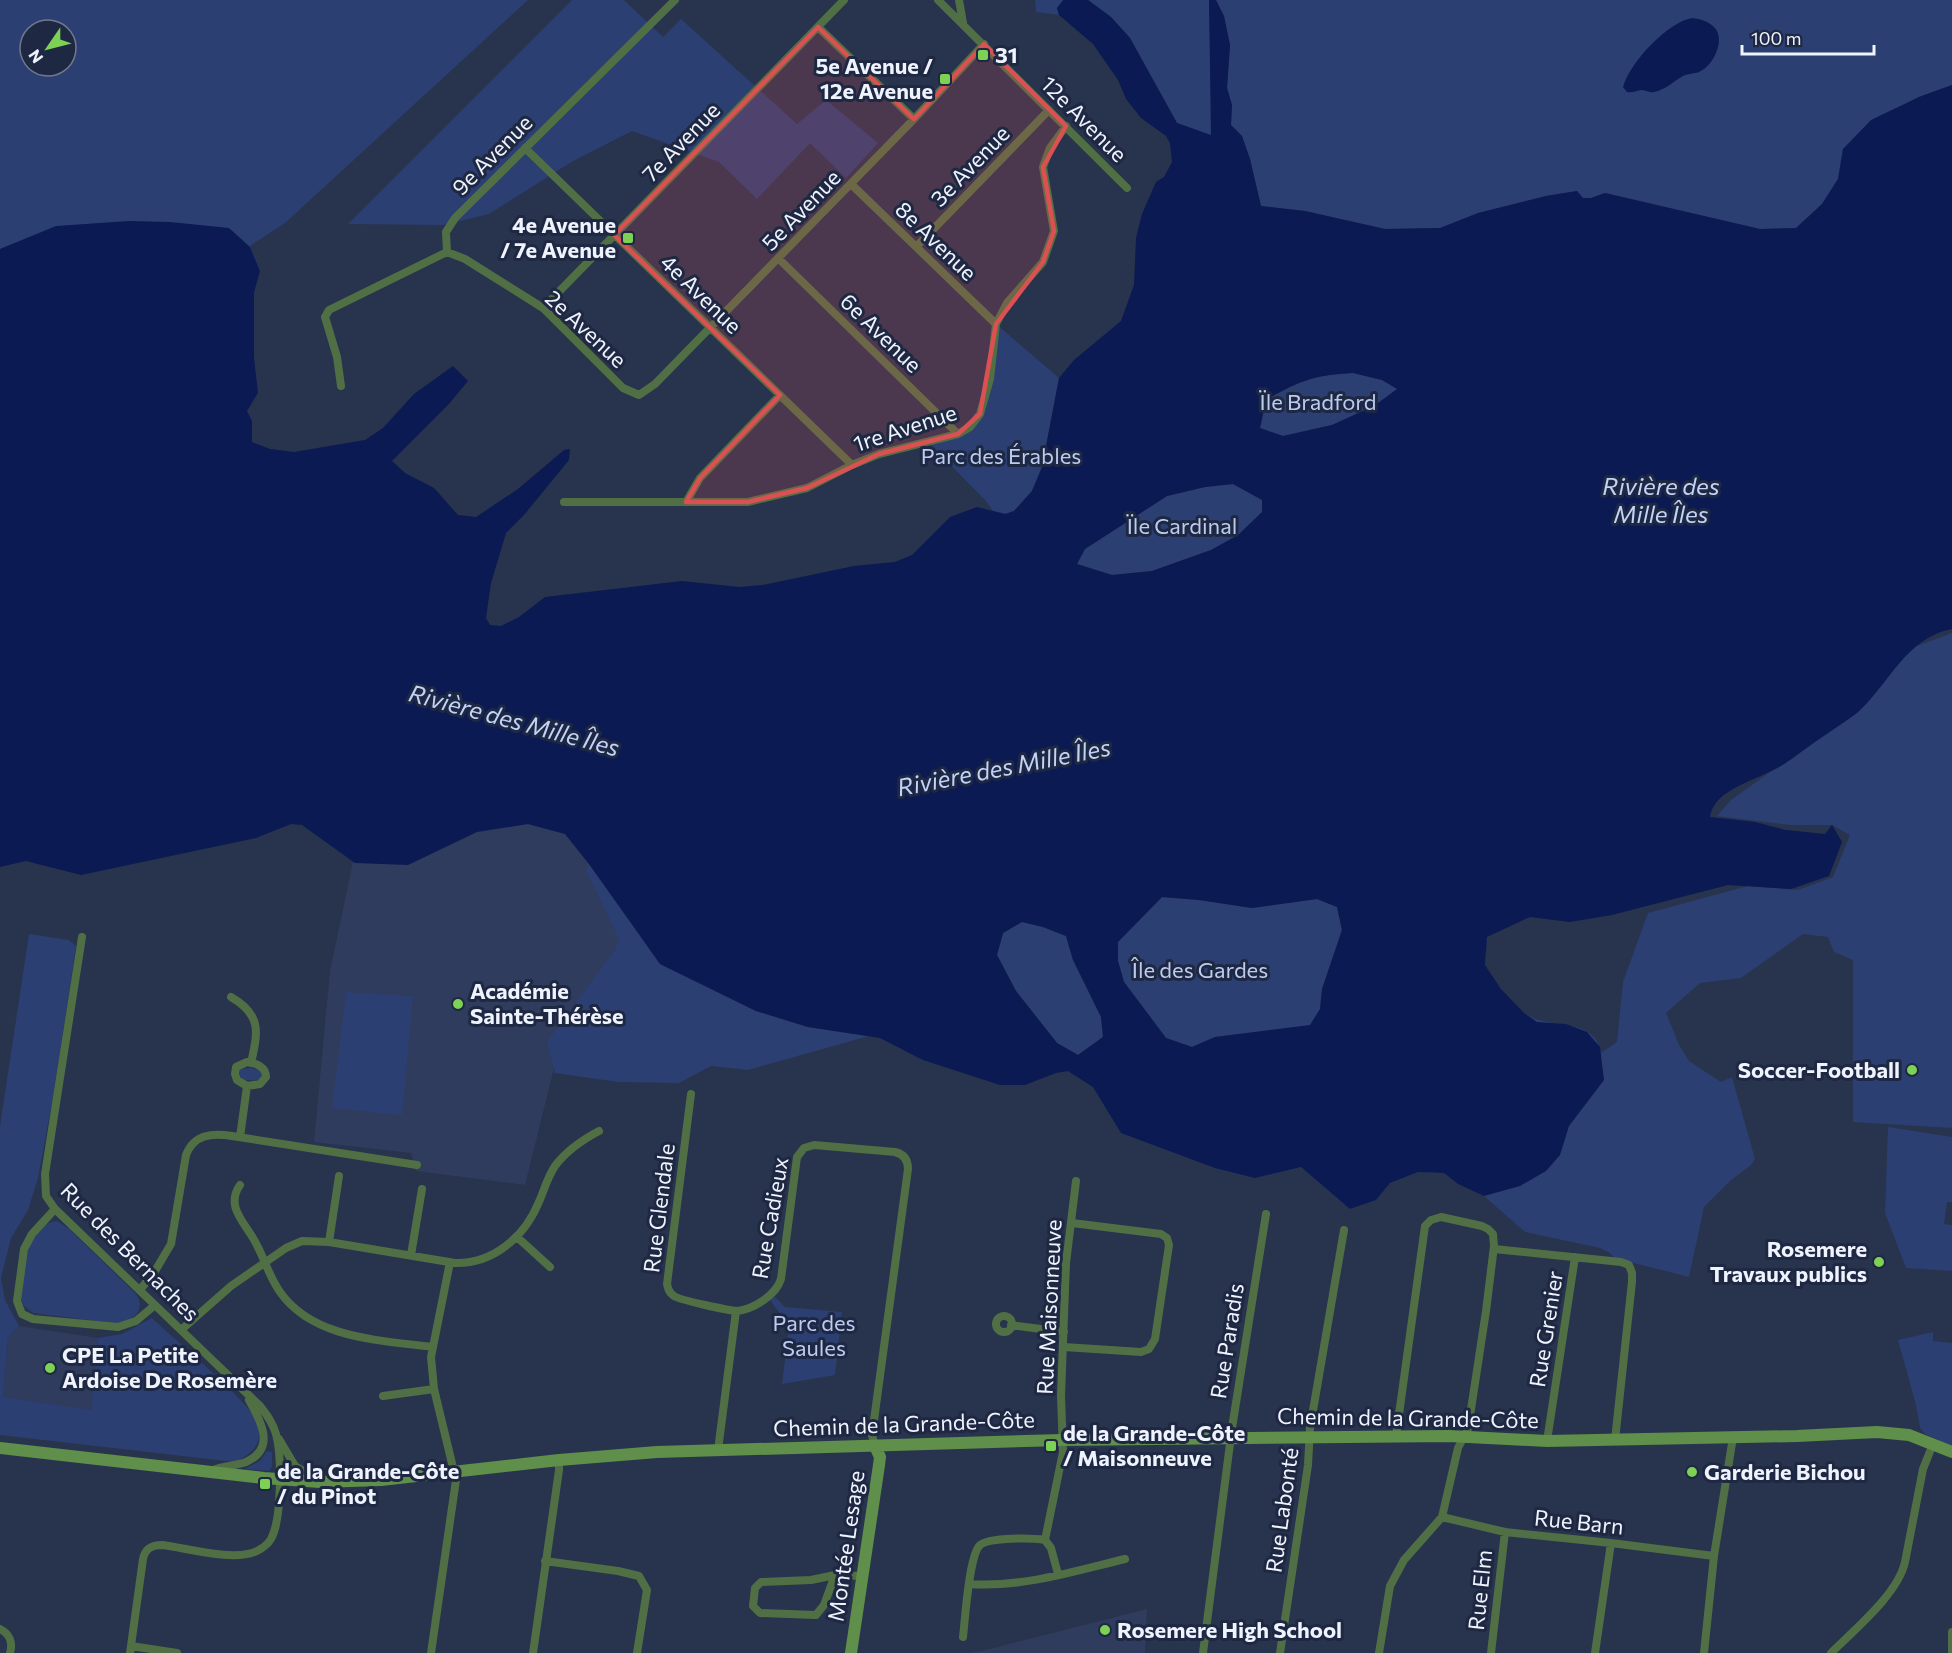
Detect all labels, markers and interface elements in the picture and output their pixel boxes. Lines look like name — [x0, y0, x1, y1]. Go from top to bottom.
north arrow — [18, 18, 78, 78]
scale bar — [1742, 18, 1874, 56]
text: 100 m — [1751, 27, 1801, 49]
place label: 31 — [995, 41, 1018, 68]
text: N — [24, 47, 47, 67]
marker: 31 — [976, 48, 990, 62]
place label: 5e Avenue / 12e Avenue — [816, 52, 933, 104]
street label: 12e Avenue — [1036, 70, 1133, 167]
marker: 5e Avenue / 12e Avenue — [938, 72, 952, 86]
street label: 7e Avenue — [636, 96, 725, 187]
street label: 9e Avenue — [446, 109, 537, 200]
street label: 3e Avenue — [925, 120, 1015, 212]
street label: 5e Avenue — [756, 164, 846, 256]
street label: 8e Avenue — [890, 195, 983, 286]
place label: 4e Avenue / 7e Avenue — [500, 211, 616, 263]
marker: 4e Avenue / 7e Avenue — [621, 231, 635, 245]
street label: 4e Avenue — [655, 248, 748, 339]
street label: 2e Avenue — [540, 284, 633, 373]
street label: 6e Avenue — [835, 287, 928, 378]
park label: Ïle Bradford — [1259, 388, 1376, 415]
street label: 1re Avenue — [850, 398, 960, 457]
park label: Parc des Érables — [921, 442, 1081, 469]
water label: Rivière des Mille Îles — [1602, 471, 1720, 528]
park label: Ïle Cardinal — [1126, 512, 1237, 539]
water label: Rivière des Mille Îles — [406, 677, 623, 762]
water label: Rivière des Mille Îles — [895, 732, 1113, 801]
park label: Île des Gardes — [1131, 956, 1268, 983]
place label: Académie Sainte-Thérèse — [470, 977, 624, 1029]
marker: Académie Sainte-Thérèse — [451, 997, 465, 1011]
place label: Soccer-Football — [1738, 1056, 1900, 1083]
marker: Soccer-Football — [1905, 1063, 1919, 1077]
street label: Rue Glendale — [637, 1142, 680, 1274]
street label: Rue Cadieux — [746, 1155, 794, 1281]
street label: Rue des Bernaches — [55, 1177, 205, 1327]
street label: Rue Maisonneuve — [1030, 1219, 1067, 1395]
place label: Rosemere Travaux publics — [1710, 1235, 1867, 1287]
marker: Rosemere Travaux publics — [1872, 1255, 1886, 1269]
street label: Rue Grenier — [1523, 1269, 1568, 1389]
street label: Rue Paradis — [1204, 1281, 1249, 1401]
park label: Parc des Saules — [772, 1309, 856, 1361]
place label: CPE La Petite Ardoise De Rosemère — [62, 1341, 277, 1393]
marker: CPE La Petite Ardoise De Rosemère — [43, 1361, 57, 1375]
street label: Chemin de la Grande-Côte — [1277, 1402, 1539, 1433]
street label: Chemin de la Grande-Côte — [773, 1405, 1035, 1442]
place label: de la Grande-Côte / Maisonneuve — [1063, 1419, 1245, 1471]
marker: de la Grande-Côte / Maisonneuve — [1044, 1439, 1058, 1453]
street label: Rue Labonté — [1259, 1446, 1304, 1574]
place label: de la Grande-Côte / du Pinot — [277, 1457, 459, 1509]
place label: Garderie Bichou — [1704, 1458, 1866, 1485]
marker: Garderie Bichou — [1685, 1465, 1699, 1479]
street label: Montée Lesage — [822, 1469, 869, 1623]
marker: de la Grande-Côte / du Pinot — [258, 1477, 272, 1491]
street label: Rue Barn — [1533, 1503, 1625, 1540]
street label: Rue Elm — [1462, 1548, 1497, 1631]
place label: Rosemere High School — [1117, 1616, 1342, 1643]
marker: Rosemere High School — [1098, 1623, 1112, 1637]

